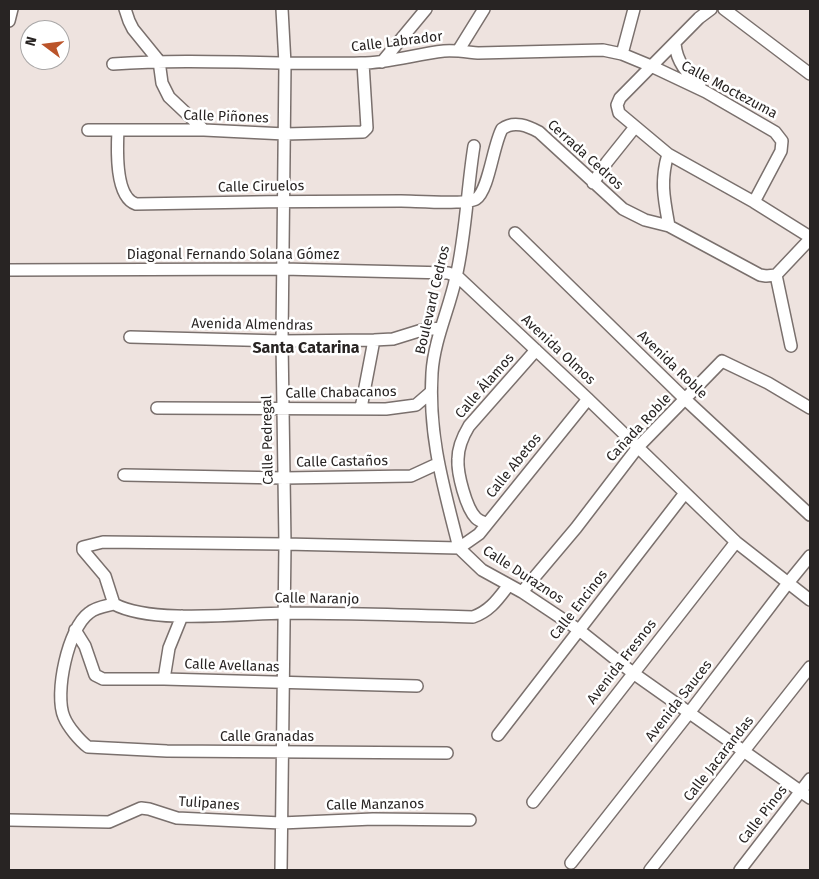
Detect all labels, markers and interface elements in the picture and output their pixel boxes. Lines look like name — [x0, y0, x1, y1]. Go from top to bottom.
north arrow — [20, 20, 70, 70]
street label: Calle Labrador — [350, 28, 444, 56]
text: N — [22, 35, 40, 48]
street label: Calle Moctezuma — [678, 58, 780, 122]
street label: Calle Piñones — [183, 107, 269, 127]
street label: Cerrada Cedros — [544, 117, 626, 193]
street label: Calle Ciruelos — [218, 178, 304, 196]
street label: Boulevard Cedros — [412, 244, 454, 356]
street label: Diagonal Fernando Solana Gómez — [127, 247, 339, 263]
street label: Avenida Olmos — [518, 312, 598, 388]
street label: Avenida Almendras — [191, 316, 313, 334]
street label: Avenida Roble — [634, 327, 710, 403]
district label: Santa Catarina — [252, 339, 360, 359]
street label: Calle Álamos — [452, 350, 518, 422]
street label: Calle Chabacanos — [285, 384, 397, 402]
street label: Cañada Roble — [603, 390, 675, 466]
street label: Calle Pedregal — [259, 395, 277, 485]
street label: Calle Abetos — [483, 430, 545, 502]
street label: Calle Castaños — [296, 453, 388, 471]
street label: Calle Duraznos — [479, 543, 567, 607]
street label: Calle Encinos — [547, 567, 611, 643]
street label: Calle Naranjo — [275, 590, 359, 608]
street label: Avenida Fresnos — [584, 616, 660, 708]
street label: Calle Avellanas — [184, 656, 280, 676]
street label: Avenida Sauces — [642, 657, 716, 745]
street label: Calle Jacarandas — [680, 713, 758, 805]
street label: Calle Granadas — [220, 729, 314, 745]
street label: Calle Pinos — [735, 782, 791, 848]
street label: Tulipanes — [178, 793, 240, 815]
street label: Calle Manzanos — [326, 796, 424, 814]

